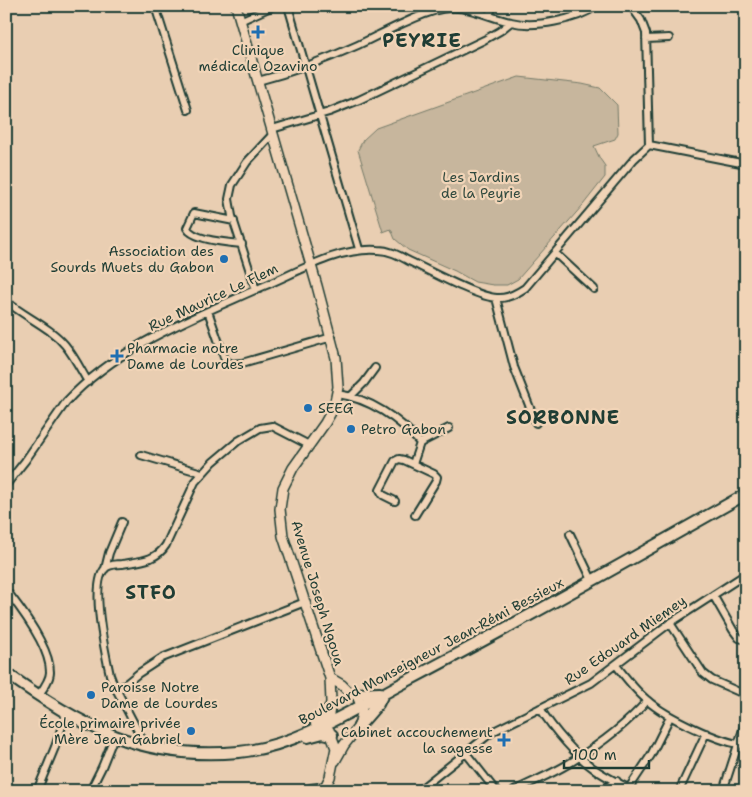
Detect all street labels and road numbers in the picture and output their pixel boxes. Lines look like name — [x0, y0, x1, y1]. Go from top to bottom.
street label: Rue Maurice Le Flem — [145, 259, 281, 335]
street label: Avenue Joseph Ngoua — [287, 518, 349, 668]
street label: Boulevard Monseigneur Jean-Rémi Bessieux — [295, 573, 567, 729]
street label: Rue Edouard Miemey — [561, 591, 689, 689]

